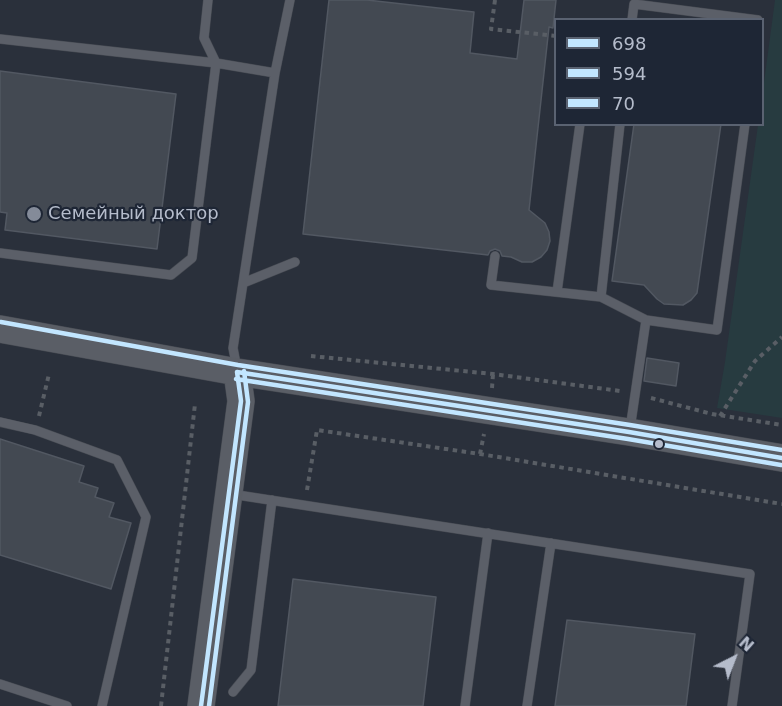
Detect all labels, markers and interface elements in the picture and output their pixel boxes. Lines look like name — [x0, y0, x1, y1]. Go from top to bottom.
legend — [554, 18, 764, 126]
text: 698 — [612, 33, 646, 54]
text: 594 — [612, 63, 646, 84]
text: 70 — [612, 93, 635, 114]
place label: Семейный доктор — [48, 203, 219, 225]
marker: Семейный доктор — [25, 205, 43, 223]
unlabelled marker — [653, 438, 665, 450]
north arrow — [704, 628, 764, 688]
text: N — [735, 633, 758, 656]

